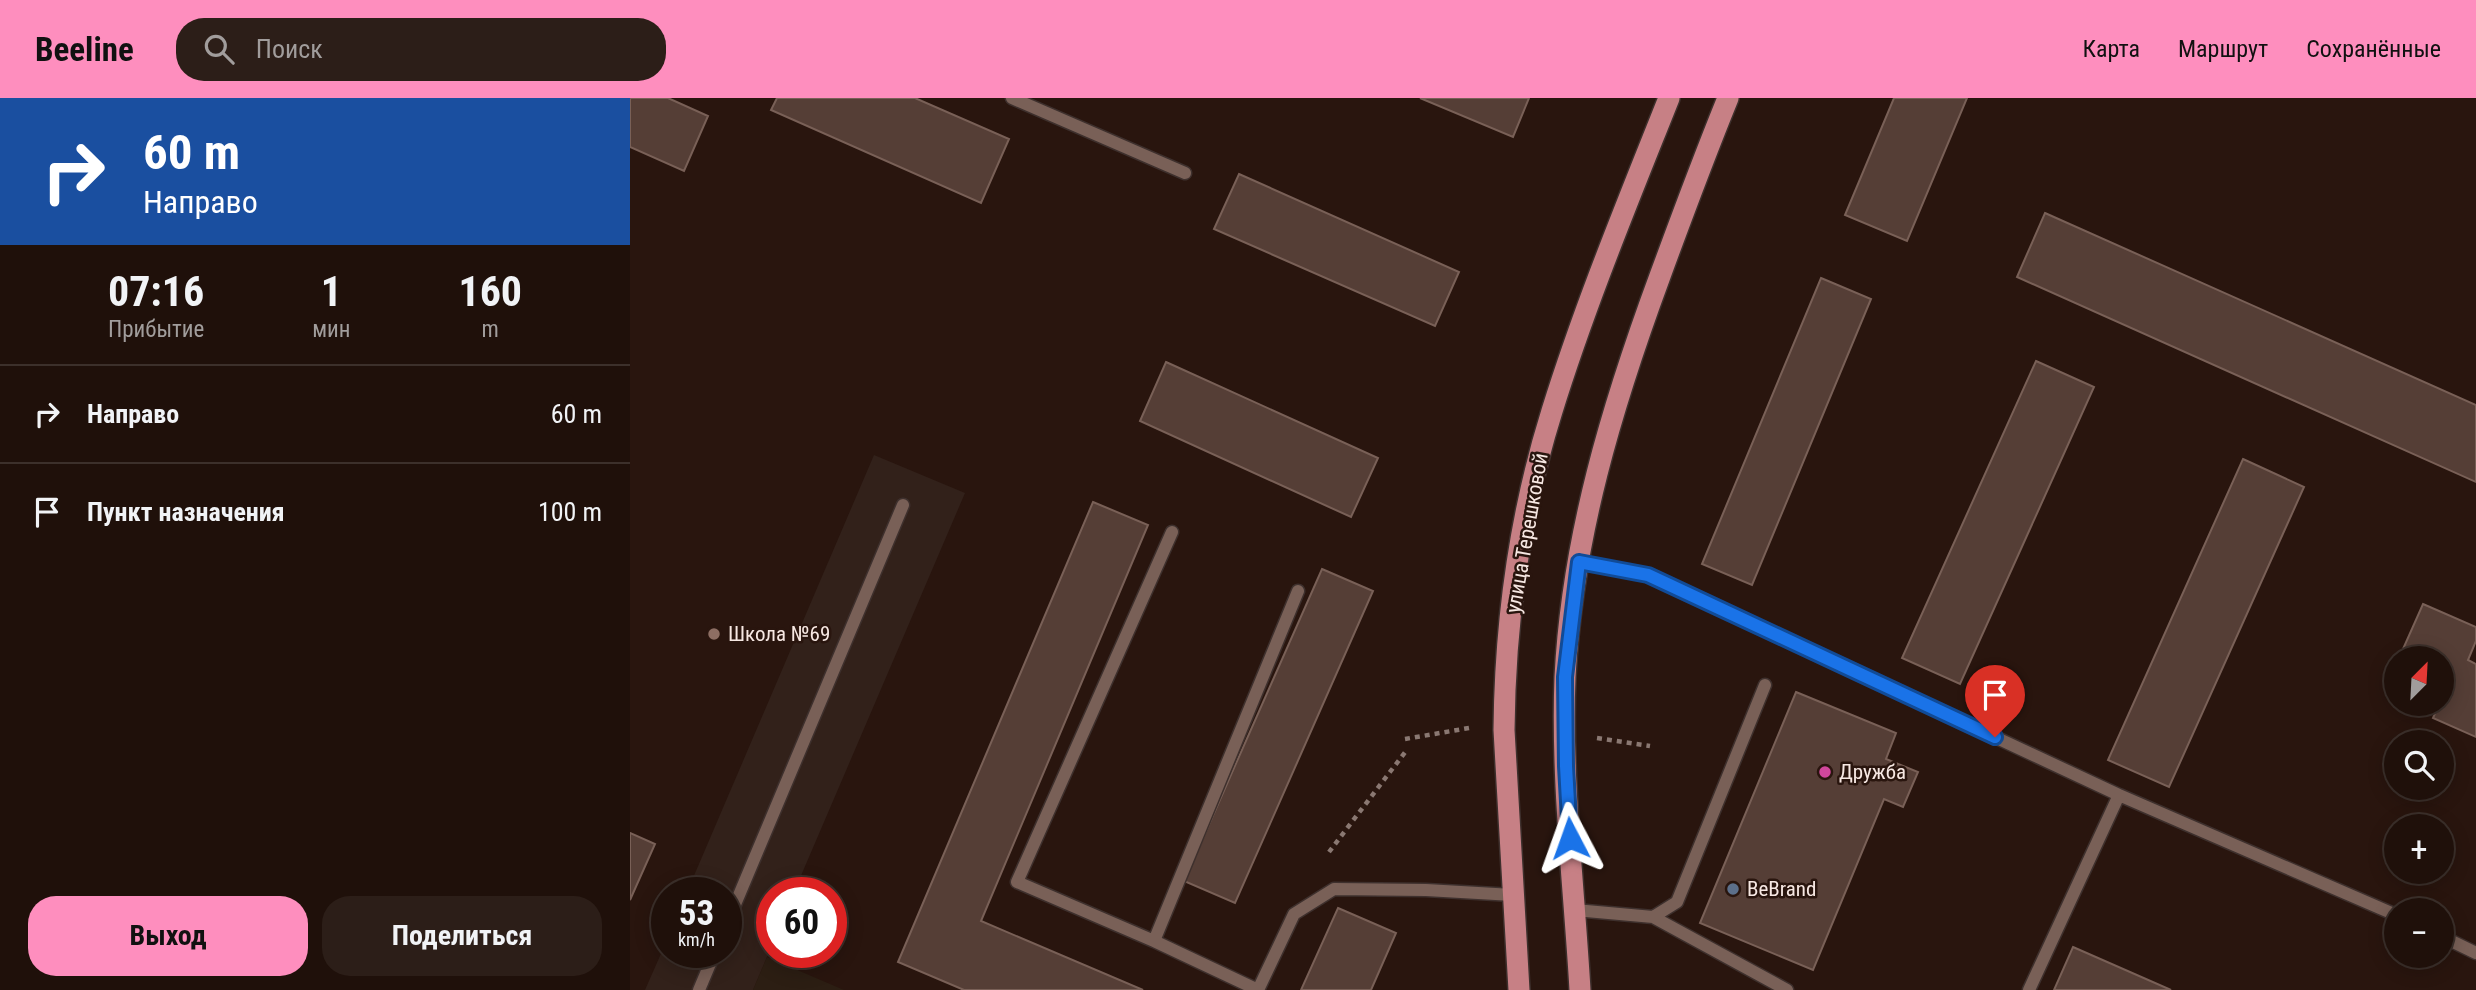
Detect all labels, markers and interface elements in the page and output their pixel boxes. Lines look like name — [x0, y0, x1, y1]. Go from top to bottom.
search box — [176, 18, 666, 81]
text: Beeline — [35, 30, 134, 69]
icon: search — [200, 30, 238, 68]
text: Поиск — [256, 34, 323, 64]
text: Карта — [2083, 35, 2140, 63]
text: Маршрут — [2178, 35, 2268, 63]
text: Сохранённые — [2306, 35, 2441, 63]
text: 60 m — [143, 124, 240, 181]
icon: right — [28, 126, 119, 217]
text: Направо — [143, 183, 258, 221]
text: 07:16 — [108, 267, 204, 316]
text: 1 — [321, 267, 342, 316]
text: 160 — [458, 267, 522, 316]
text: Прибытие — [108, 316, 204, 343]
text: мин — [312, 316, 351, 343]
text: m — [482, 316, 499, 343]
icon: right — [28, 395, 66, 433]
text: Направо — [87, 399, 179, 429]
text: 60 m — [551, 399, 602, 429]
street label: улица Терешковой — [1501, 451, 1553, 615]
icon: arrive — [28, 493, 66, 531]
text: Пункт назначения — [87, 497, 285, 527]
text: 100 m — [538, 497, 602, 527]
place label: Школа №69 — [728, 622, 830, 646]
marker: Школа №69 — [706, 626, 722, 642]
north arrow — [2384, 646, 2454, 716]
map controls — [2384, 646, 2454, 968]
pin — [1965, 665, 2025, 737]
icon: arrive — [1976, 676, 2014, 714]
button: search — [2384, 730, 2454, 800]
place label: Дружба — [1839, 760, 1906, 784]
marker: Дружба — [1817, 764, 1833, 780]
position arrow — [1533, 801, 1607, 875]
button: + — [2384, 814, 2454, 884]
speed limit sign: 60 — [756, 877, 847, 968]
place label: BeBrand — [1747, 877, 1816, 901]
marker: BeBrand — [1725, 881, 1741, 897]
text: 53 — [679, 893, 714, 934]
button: Выход — [28, 896, 308, 976]
button: Поделиться — [322, 896, 602, 976]
button: − — [2384, 898, 2454, 968]
text: km/h — [678, 929, 715, 950]

